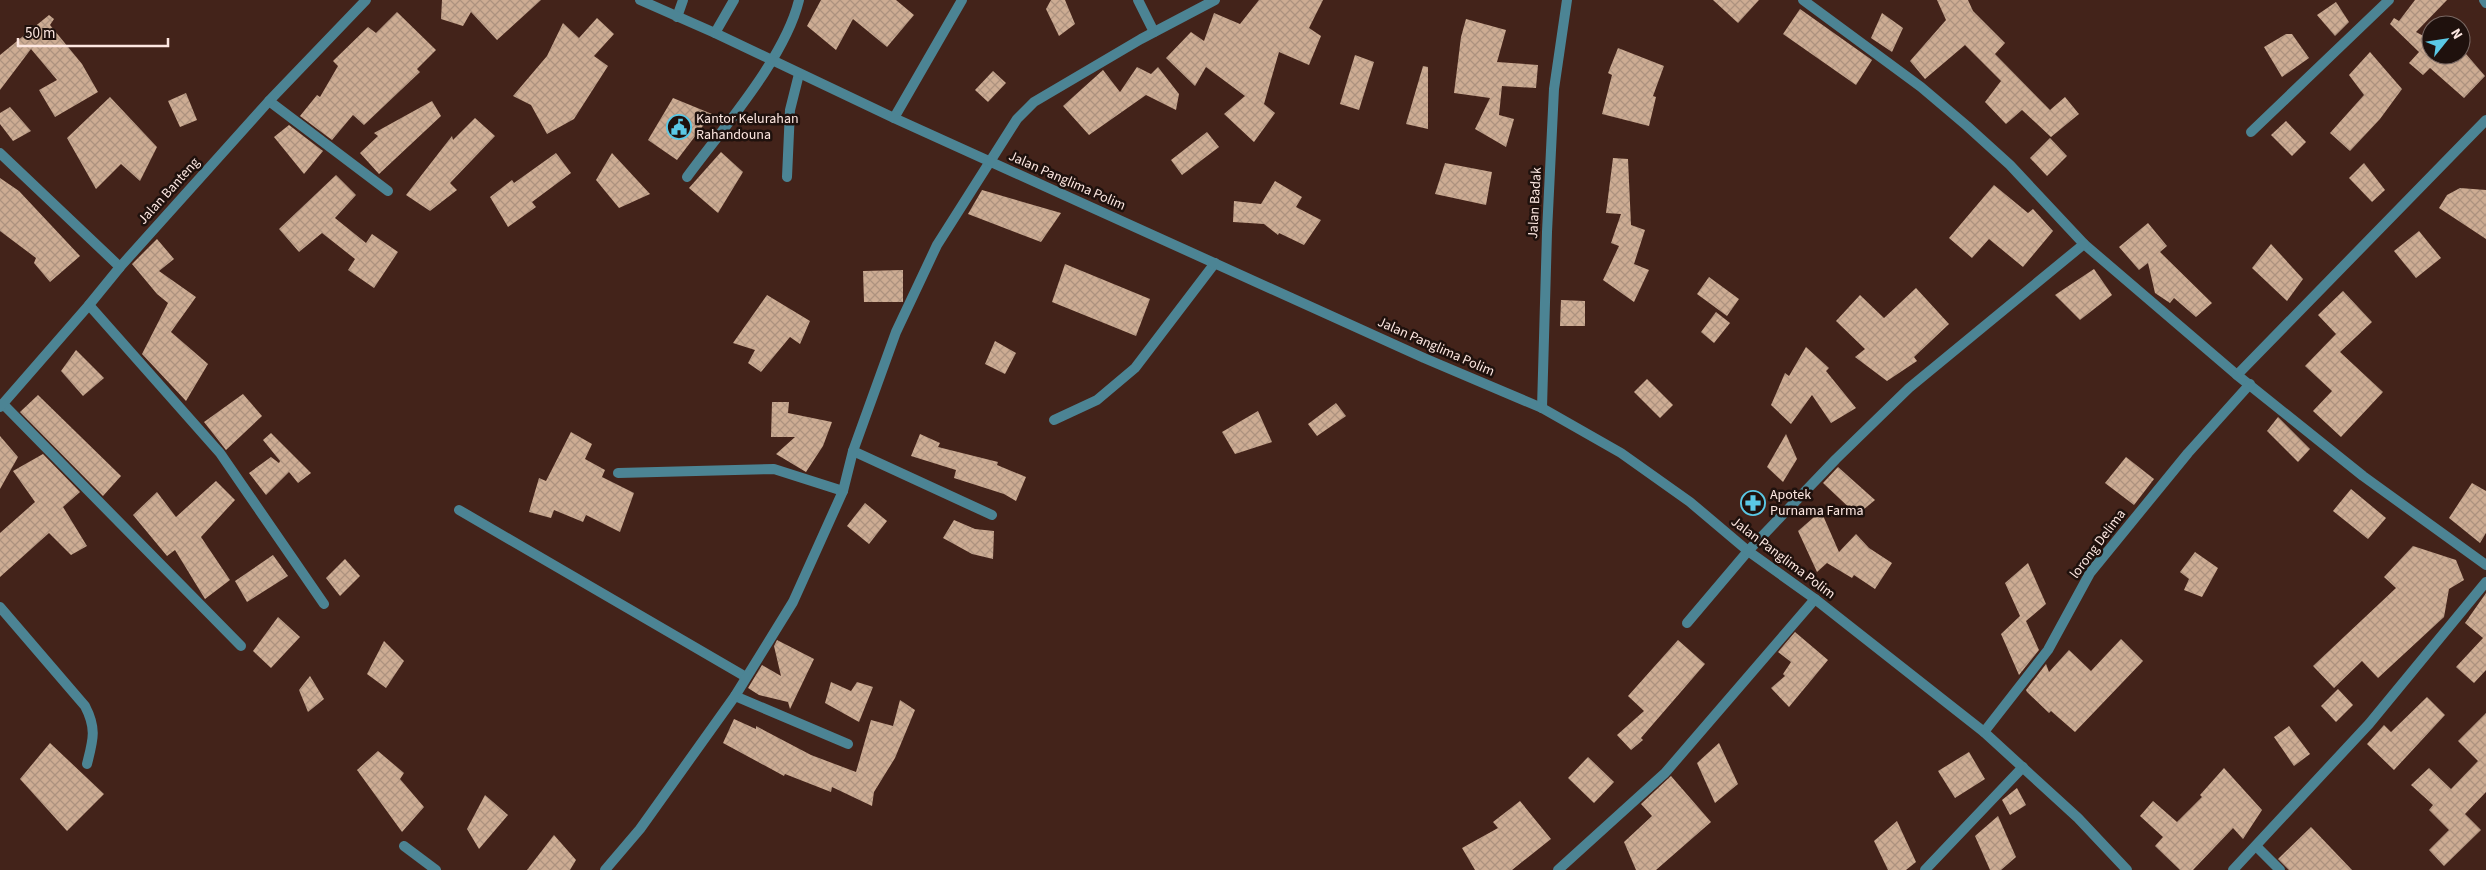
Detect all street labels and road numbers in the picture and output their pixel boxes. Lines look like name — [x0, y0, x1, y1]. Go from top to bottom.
street label: Jalan Panglima Polim — [1005, 146, 1129, 216]
street label: Jalan Banteng — [133, 153, 205, 229]
street label: Jalan Badak — [1523, 167, 1547, 239]
street label: Jalan Panglima Polim — [1374, 312, 1498, 382]
street label: lorong Delima — [2065, 505, 2131, 583]
street label: Jalan Panglima Polim — [1727, 512, 1839, 604]

